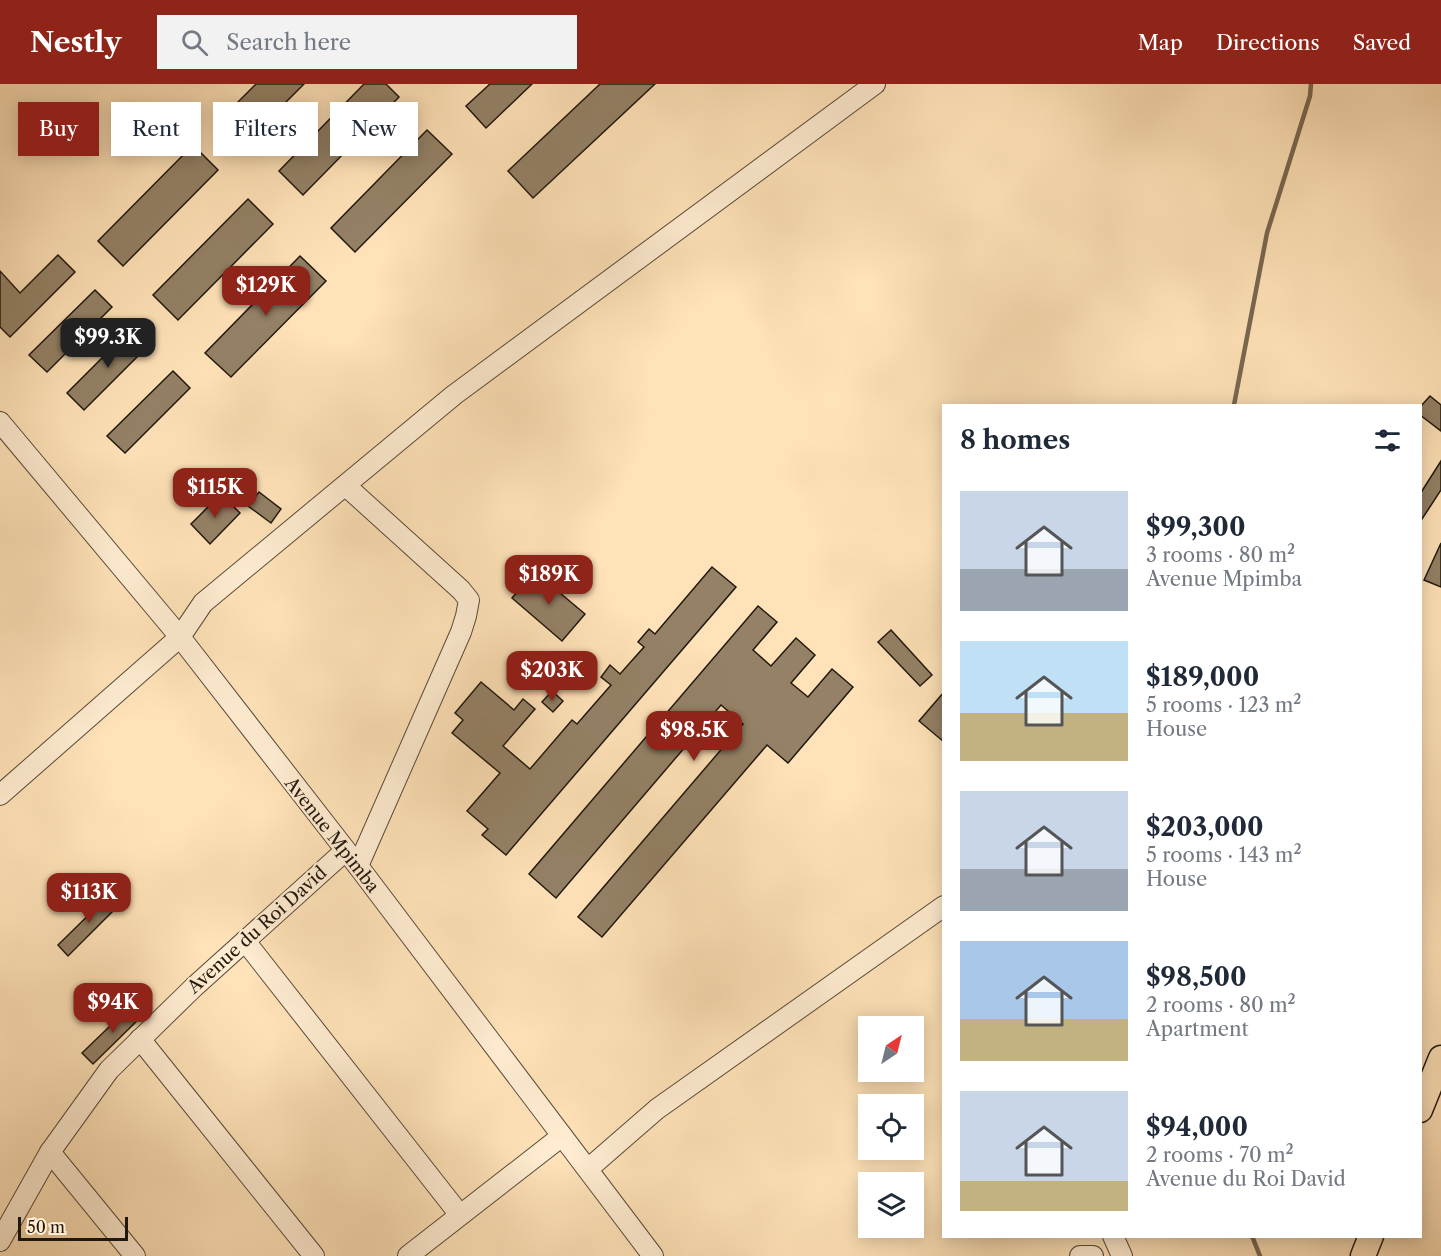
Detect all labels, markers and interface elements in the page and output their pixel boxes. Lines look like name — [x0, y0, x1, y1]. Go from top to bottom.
search box — [157, 15, 577, 69]
text: Nestly — [30, 25, 121, 59]
icon: search — [178, 26, 211, 59]
text: Search here — [226, 29, 351, 56]
text: Map — [1138, 30, 1183, 55]
text: Directions — [1216, 30, 1320, 55]
text: Saved — [1353, 30, 1411, 55]
chip: Buy — [18, 102, 99, 156]
chip: Rent — [111, 102, 201, 156]
chip: Filters — [213, 102, 318, 156]
chip: New — [330, 102, 418, 156]
pin: $129K — [224, 266, 308, 317]
text: $129K — [236, 273, 296, 297]
pin: $99.3K — [59, 318, 157, 369]
text: $99.3K — [74, 325, 142, 349]
text: 8 homes — [960, 424, 1070, 456]
icon: filters — [1371, 424, 1404, 457]
pin: $115K — [173, 468, 257, 519]
text: $115K — [187, 475, 243, 499]
text: $99,300 — [1146, 511, 1245, 543]
icon: home — [1008, 515, 1080, 587]
text: 3 rooms · 80 m² — [1146, 543, 1295, 567]
pin: $189K — [507, 555, 591, 606]
text: $189K — [519, 562, 579, 586]
text: Avenue Mpimba — [1146, 567, 1302, 591]
pin: $203K — [510, 651, 594, 702]
text: $203K — [521, 658, 584, 682]
text: $189,000 — [1146, 661, 1259, 693]
icon: home — [1008, 665, 1080, 737]
text: 5 rooms · 123 m² — [1146, 693, 1302, 717]
pin: $98.5K — [645, 711, 743, 762]
text: House — [1146, 717, 1207, 741]
text: $98.5K — [660, 718, 728, 742]
street label: Avenue Mpimba — [279, 772, 384, 897]
text: $203,000 — [1146, 811, 1264, 843]
icon: home — [1008, 815, 1080, 887]
text: 5 rooms · 143 m² — [1146, 843, 1302, 867]
street label: Avenue du Roi David — [182, 862, 331, 999]
text: House — [1146, 867, 1207, 891]
pin: $113K — [47, 873, 131, 924]
text: $113K — [61, 880, 117, 904]
text: $98,500 — [1146, 961, 1247, 993]
icon: home — [1008, 965, 1080, 1037]
pin: $94K — [77, 983, 149, 1034]
text: $94K — [88, 990, 138, 1014]
text: 2 rooms · 80 m² — [1146, 993, 1296, 1017]
north arrow — [858, 1016, 924, 1082]
map controls — [858, 1016, 924, 1238]
text: Apartment — [1146, 1017, 1249, 1041]
button: locate — [858, 1094, 924, 1160]
text: $94,000 — [1146, 1111, 1248, 1143]
icon: home — [1008, 1115, 1080, 1187]
text: 2 rooms · 70 m² — [1146, 1143, 1294, 1167]
text: Avenue du Roi David — [1146, 1167, 1346, 1191]
button: layers — [858, 1172, 924, 1238]
scale bar — [18, 1214, 128, 1242]
text: 50 m — [27, 1217, 65, 1237]

